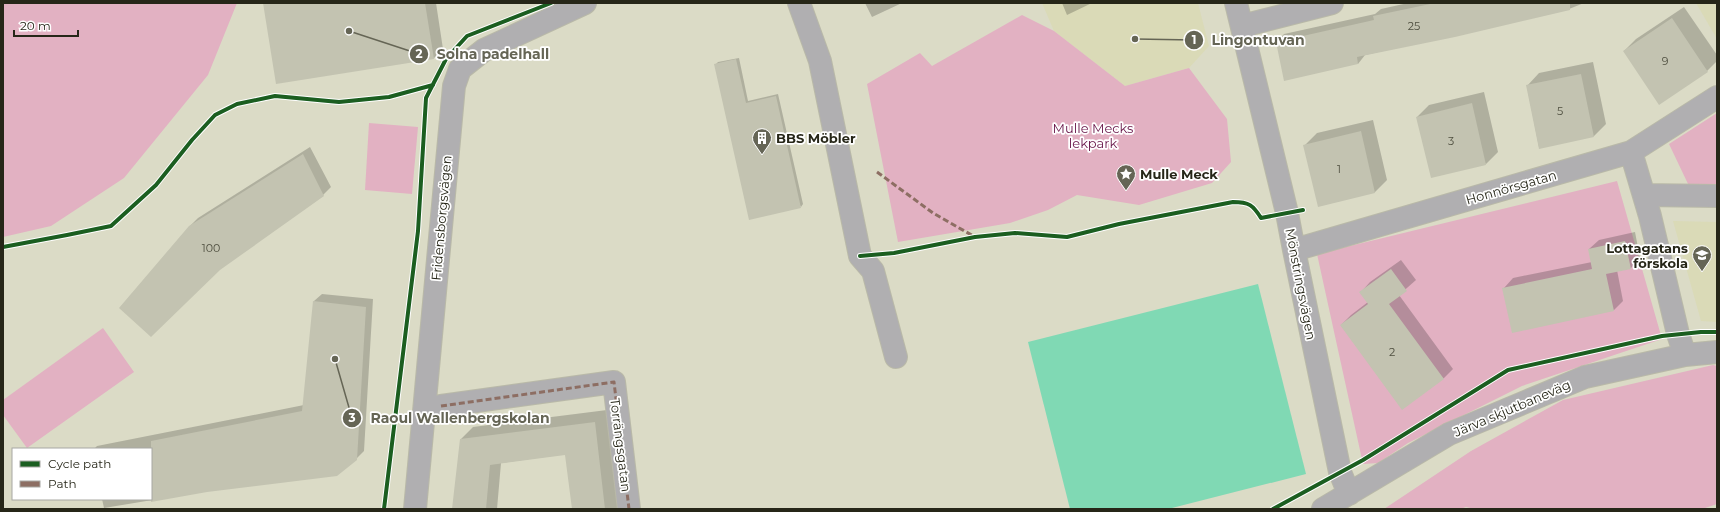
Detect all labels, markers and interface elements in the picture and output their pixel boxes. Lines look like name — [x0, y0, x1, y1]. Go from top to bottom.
scale bar — [14, 12, 78, 38]
text: 20 m — [20, 18, 51, 33]
house number: 25 — [1408, 19, 1420, 33]
callout: Lingontuvan — [1184, 27, 1313, 53]
text: Lingontuvan — [1211, 31, 1305, 49]
text: 1 — [1192, 32, 1196, 47]
callout: Solna padelhall — [409, 41, 558, 67]
text: Solna padelhall — [437, 45, 549, 63]
text: 2 — [415, 46, 423, 61]
house number: 9 — [1662, 54, 1669, 68]
house number: 5 — [1557, 104, 1563, 118]
park label: Mulle Mecks lekpark — [1053, 120, 1133, 151]
building icon: BBS Möbler — [751, 127, 773, 155]
place label: BBS Möbler — [776, 130, 856, 146]
house number: 3 — [1448, 134, 1454, 148]
street label: Fridensborgsvägen — [428, 155, 454, 281]
house number: 1 — [1337, 162, 1341, 176]
place icon: Mulle Meck — [1115, 163, 1137, 191]
place label: Mulle Meck — [1140, 166, 1218, 182]
street label: Honnörsgatan — [1464, 166, 1558, 208]
street label: Mönstringsvägen — [1282, 227, 1320, 341]
place label: Lottagatans förskola — [1606, 240, 1688, 271]
house number: 100 — [202, 241, 220, 255]
school or university icon: Lottagatans förskola — [1691, 244, 1713, 272]
house number: 2 — [1389, 345, 1395, 359]
street label: Järva skjutbaneväg — [1450, 376, 1573, 440]
street label: Torrängsgatan — [607, 397, 635, 493]
callout: Raoul Wallenbergskolan — [342, 405, 558, 431]
text: Raoul Wallenbergskolan — [370, 409, 550, 427]
text: 3 — [347, 410, 356, 425]
legend — [12, 448, 152, 500]
text: Cycle path — [48, 456, 111, 471]
text: Path — [48, 476, 77, 491]

